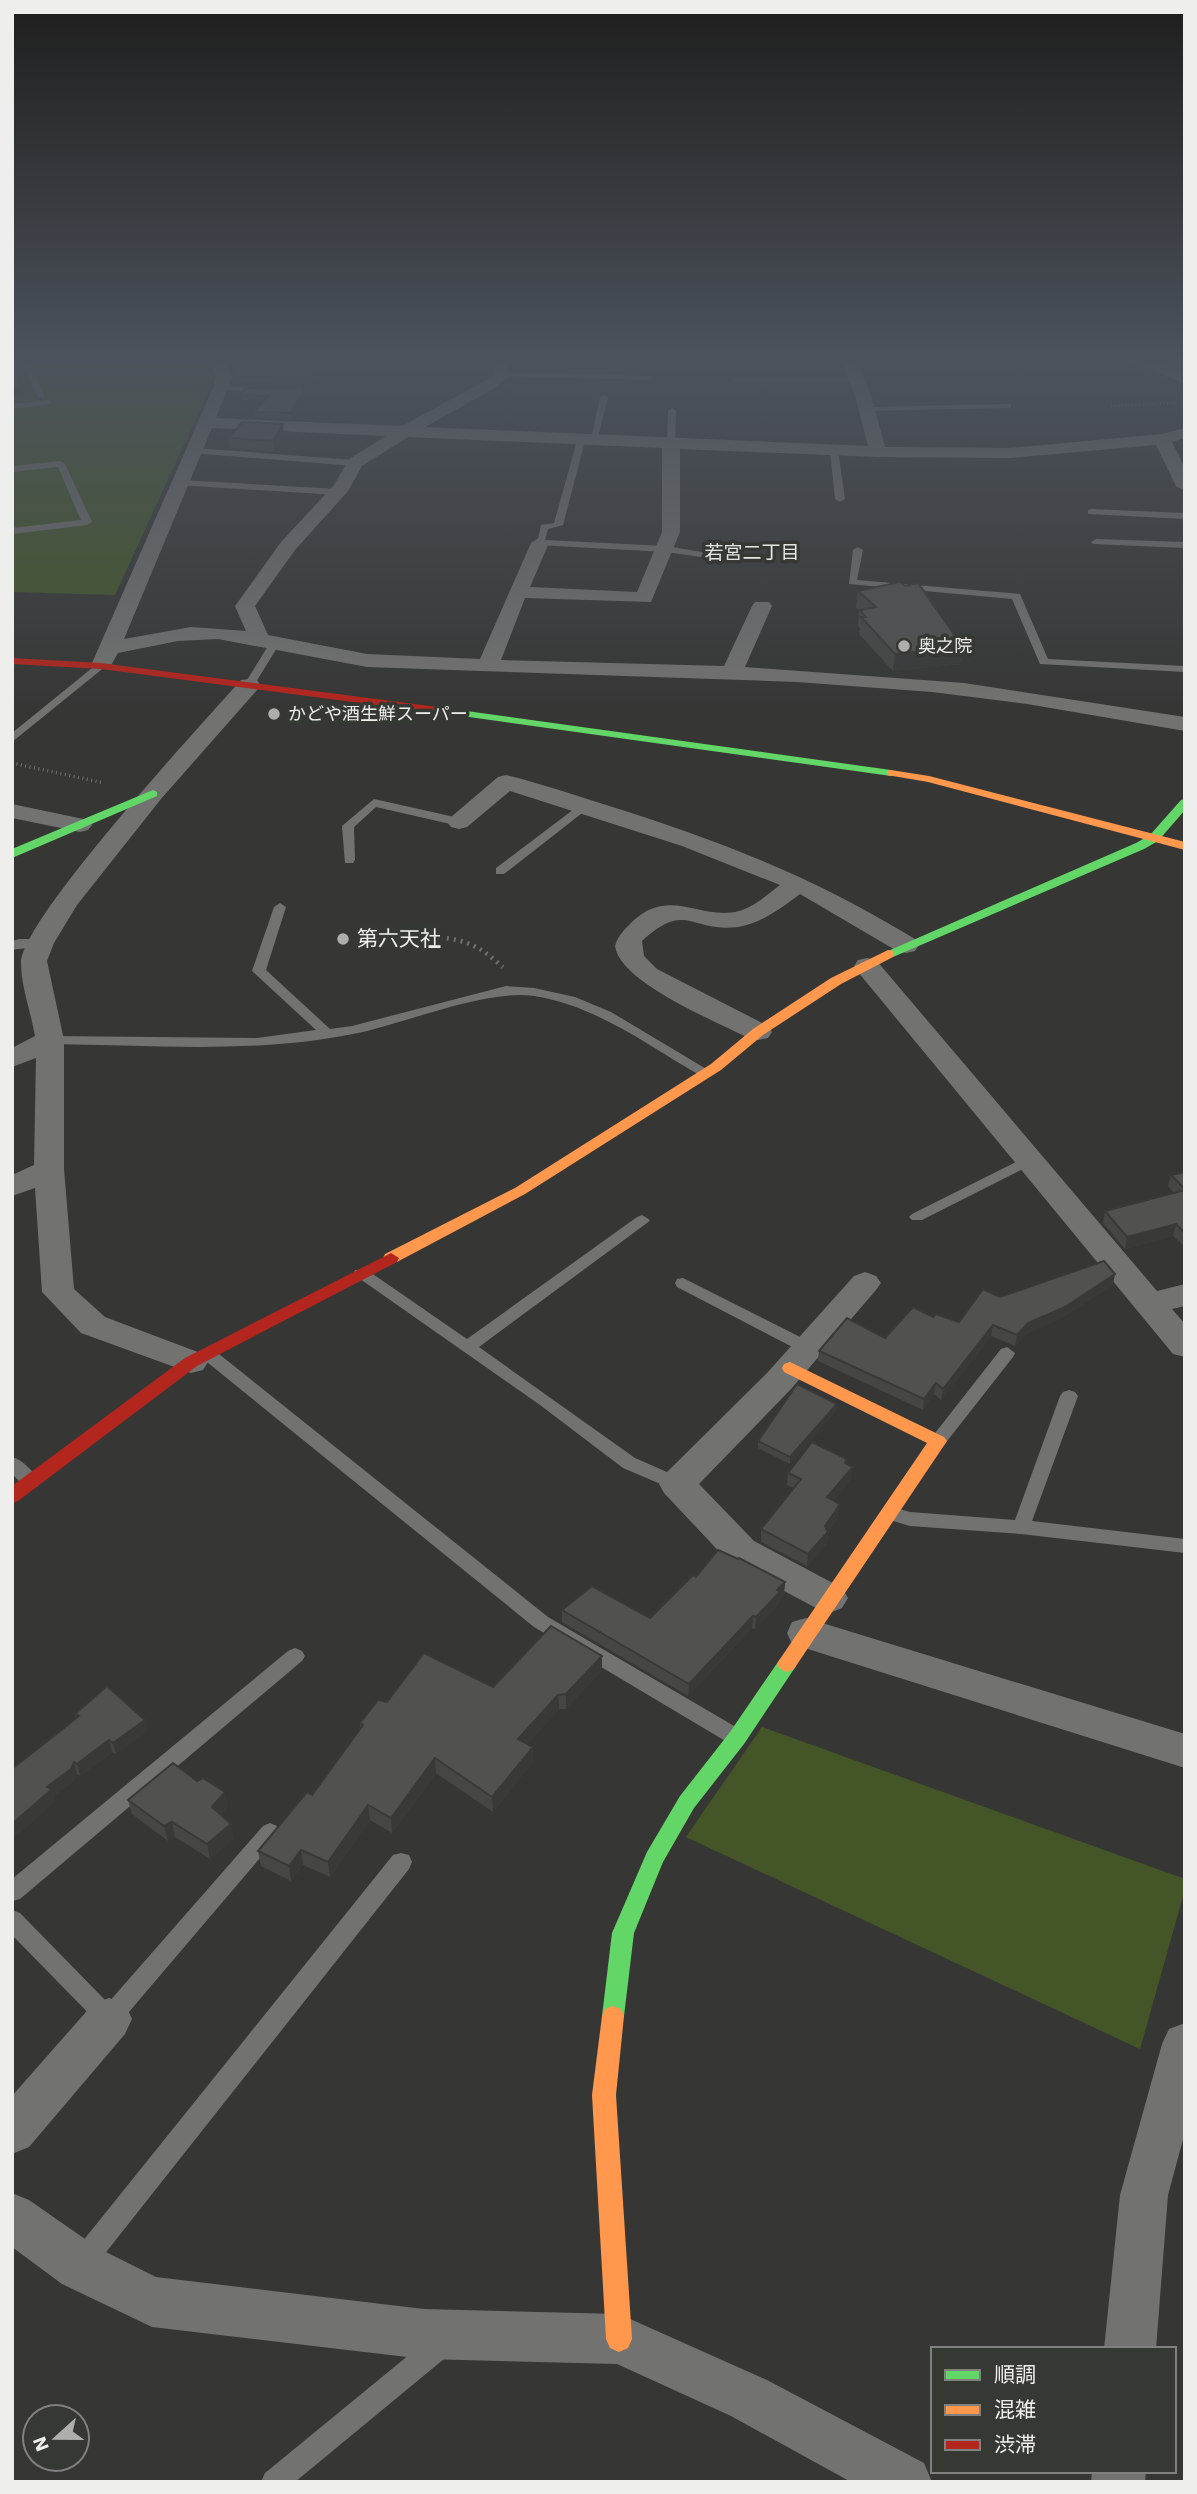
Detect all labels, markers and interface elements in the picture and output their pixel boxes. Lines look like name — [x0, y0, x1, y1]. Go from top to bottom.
district label: 若宮二丁目 — [704, 541, 800, 564]
place label: 奥之院 — [918, 635, 972, 656]
marker: 奥之院 — [896, 638, 912, 654]
place label: かどや酒生鮮スーパー — [288, 703, 468, 724]
marker: かどや酒生鮮スーパー — [266, 706, 282, 722]
place label: 第六天社 — [357, 926, 441, 951]
marker: 第六天社 — [335, 931, 351, 947]
legend — [931, 2347, 1176, 2473]
text: 順調 — [994, 2362, 1036, 2387]
text: 混雑 — [994, 2397, 1036, 2422]
north arrow — [21, 2403, 91, 2473]
text: 渋滞 — [994, 2432, 1036, 2457]
text: N — [27, 2433, 54, 2455]

